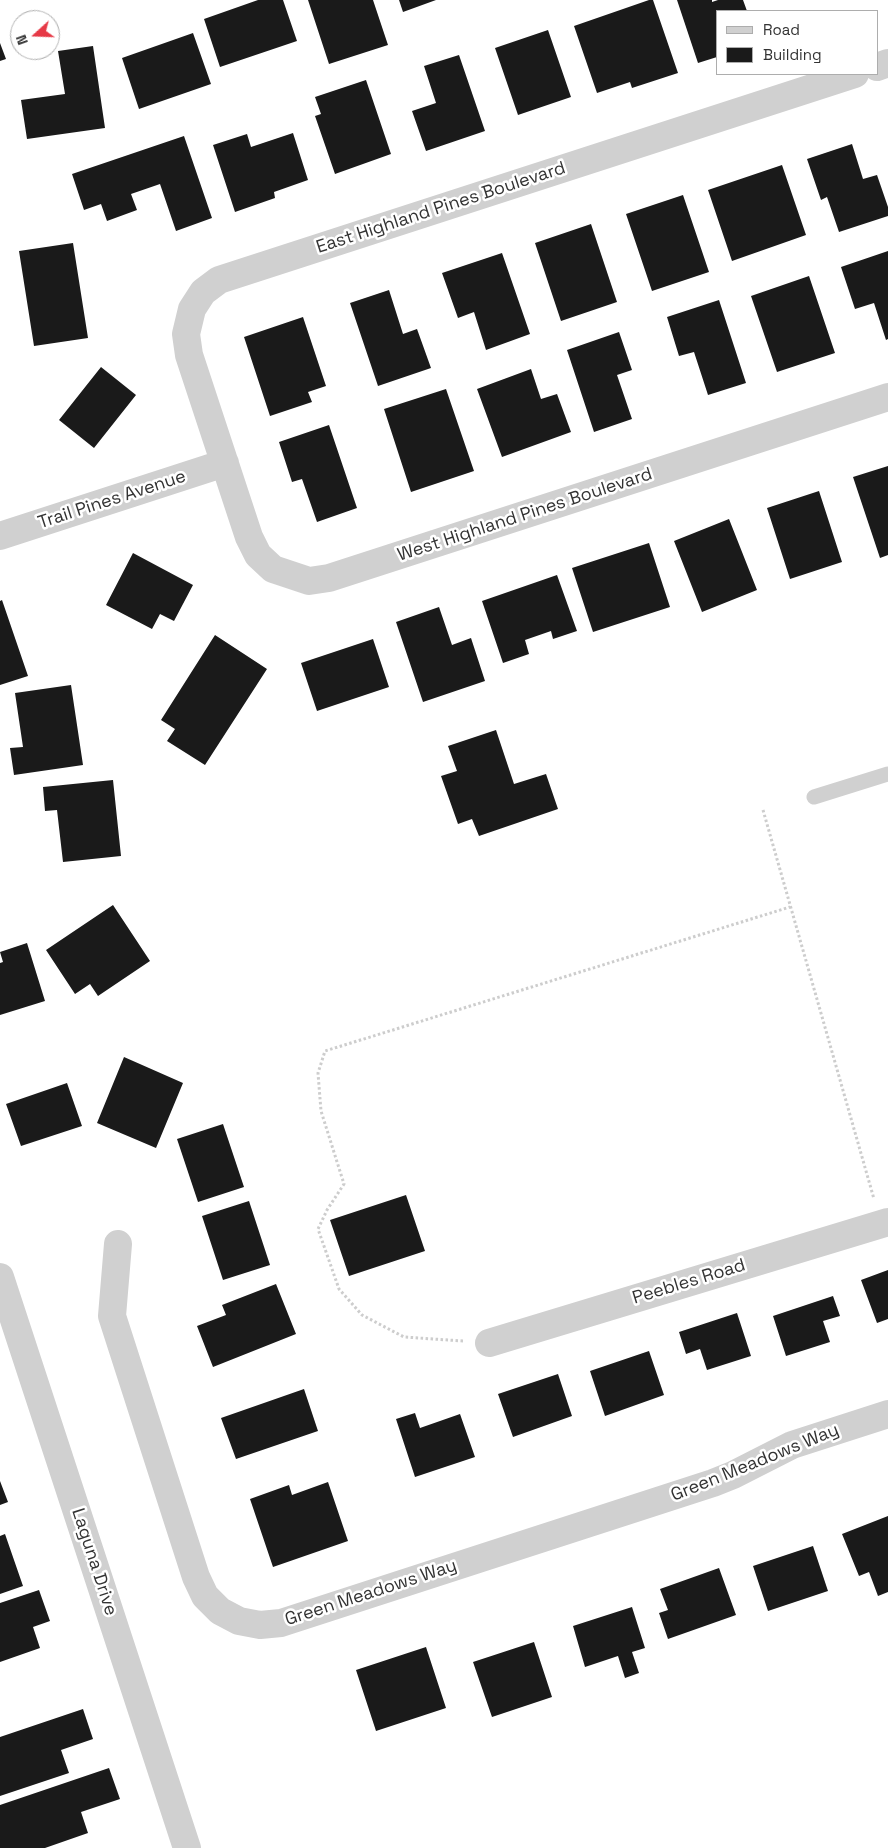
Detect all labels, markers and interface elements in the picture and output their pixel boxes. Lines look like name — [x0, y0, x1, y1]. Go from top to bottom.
north arrow — [10, 10, 60, 60]
legend — [716, 10, 878, 75]
text: Road — [763, 20, 800, 39]
text: N — [12, 32, 32, 47]
text: Building — [763, 45, 822, 64]
street label: East Highland Pines Boulevard — [314, 157, 568, 259]
street label: West Highland Pines Boulevard — [395, 464, 655, 566]
street label: Trail Pines Avenue — [35, 466, 189, 534]
street label: Peebles Road — [630, 1255, 748, 1309]
street label: Green Meadows Way — [668, 1419, 842, 1507]
street label: Laguna Drive — [66, 1506, 122, 1618]
street label: Green Meadows Way — [282, 1555, 460, 1631]

